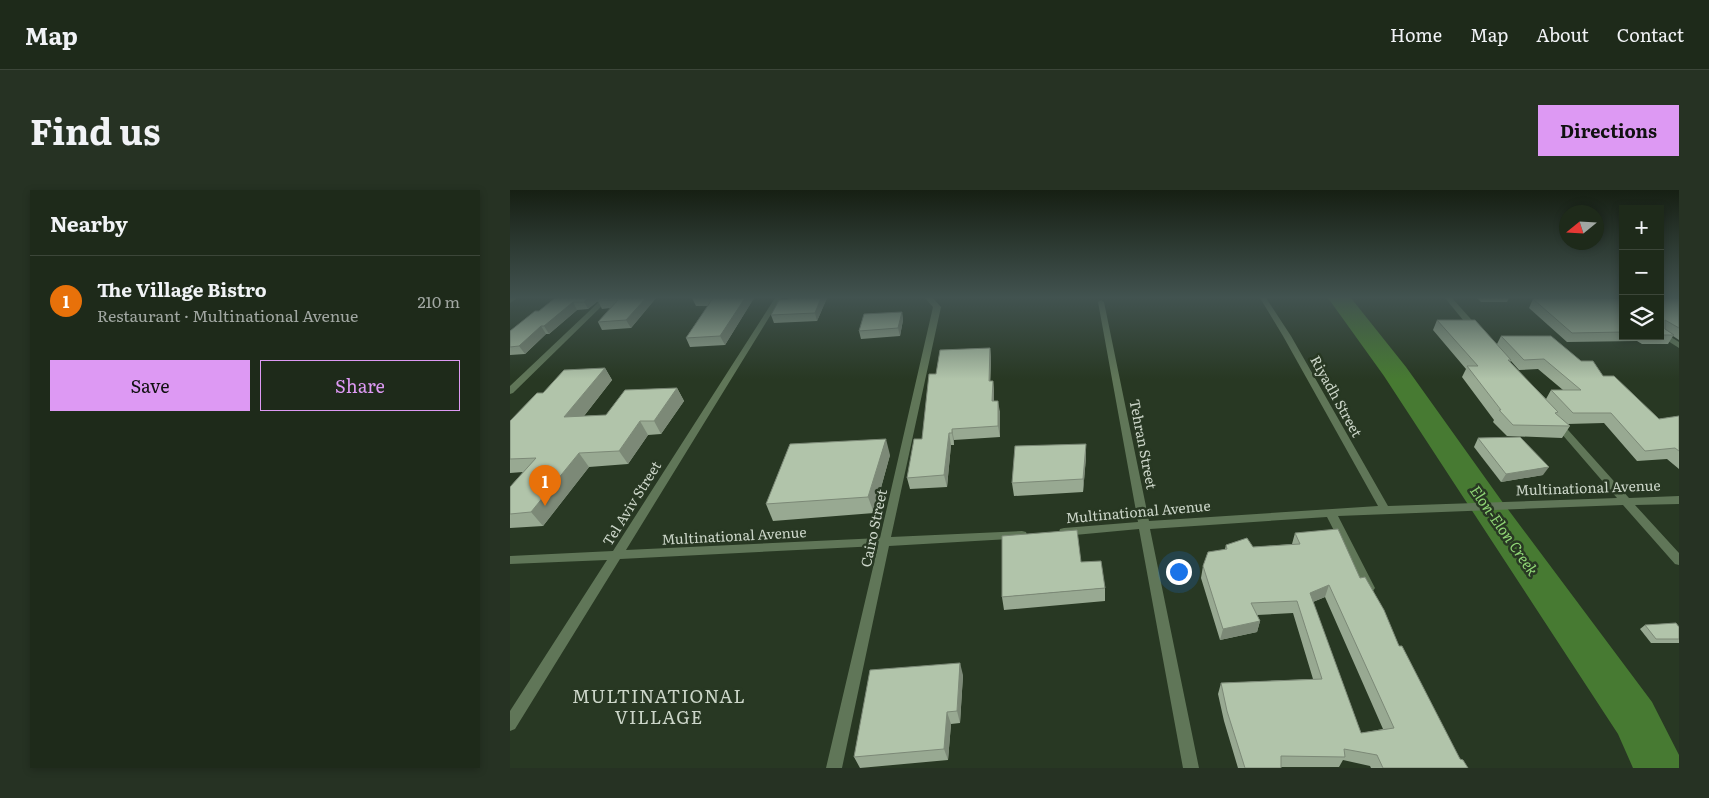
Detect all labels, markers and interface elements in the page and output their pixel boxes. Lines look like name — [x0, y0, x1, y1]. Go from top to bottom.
text: Map — [25, 17, 78, 52]
text: Home — [1390, 21, 1442, 48]
text: Map — [1470, 21, 1508, 48]
text: About — [1536, 21, 1589, 48]
text: Contact — [1617, 21, 1684, 48]
text: Find us — [30, 104, 160, 156]
button: Directions — [1538, 105, 1679, 156]
north arrow — [1559, 205, 1604, 250]
map controls — [1619, 205, 1664, 340]
button: + — [1619, 205, 1664, 250]
text: Nearby — [50, 207, 128, 238]
button: − — [1619, 250, 1664, 295]
text: The Village Bistro — [97, 275, 267, 303]
text: 1 — [63, 289, 69, 313]
text: 210 m — [417, 289, 460, 313]
button: layers — [1619, 295, 1664, 340]
text: Restaurant · Multinational Avenue — [97, 303, 358, 327]
street label: Riyadh Street — [1306, 352, 1368, 441]
button: Save — [50, 360, 250, 411]
button: Share — [260, 360, 460, 411]
street label: Tehran Street — [1125, 397, 1163, 491]
street label: Tel Aviv Street — [597, 456, 665, 549]
pin: 1 — [529, 465, 561, 506]
street label: Multinational Avenue — [1515, 474, 1661, 500]
water label: Elon-Elon Creek — [1465, 480, 1545, 581]
street label: Cairo Street — [855, 487, 891, 569]
street label: Multinational Avenue — [1065, 495, 1211, 527]
street label: Multinational Avenue — [661, 521, 807, 549]
your location — [1166, 559, 1192, 585]
district label: MULTINATIONAL VILLAGE — [572, 682, 746, 730]

